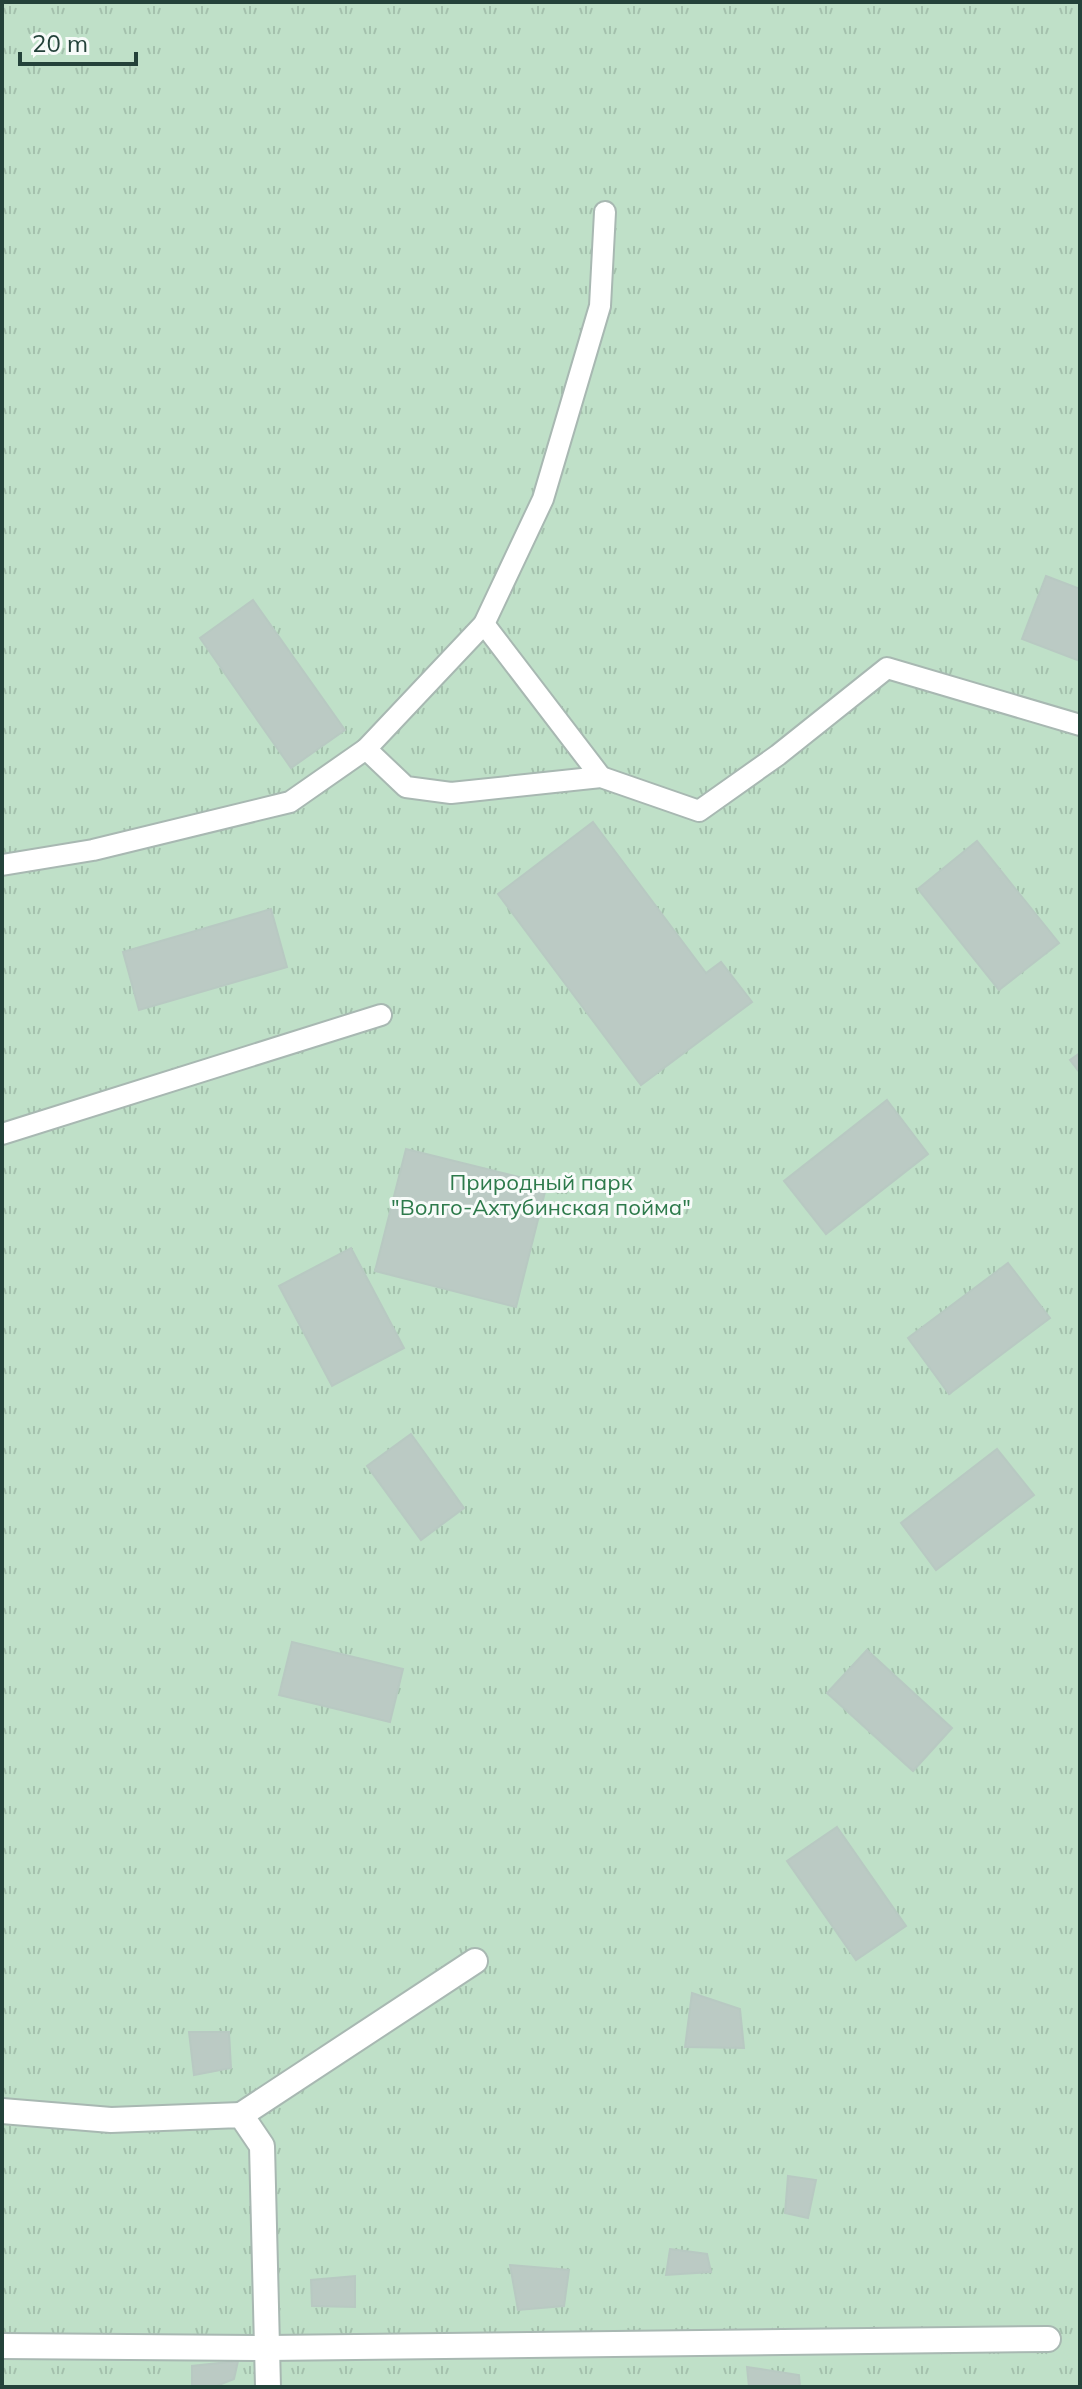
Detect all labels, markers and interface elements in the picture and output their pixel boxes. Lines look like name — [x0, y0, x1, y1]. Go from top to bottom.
scale bar — [20, 16, 136, 66]
text: 20 m — [32, 28, 88, 58]
park label: Природный парк "Волго-Ахтубинская пойма" — [391, 1168, 691, 1221]

